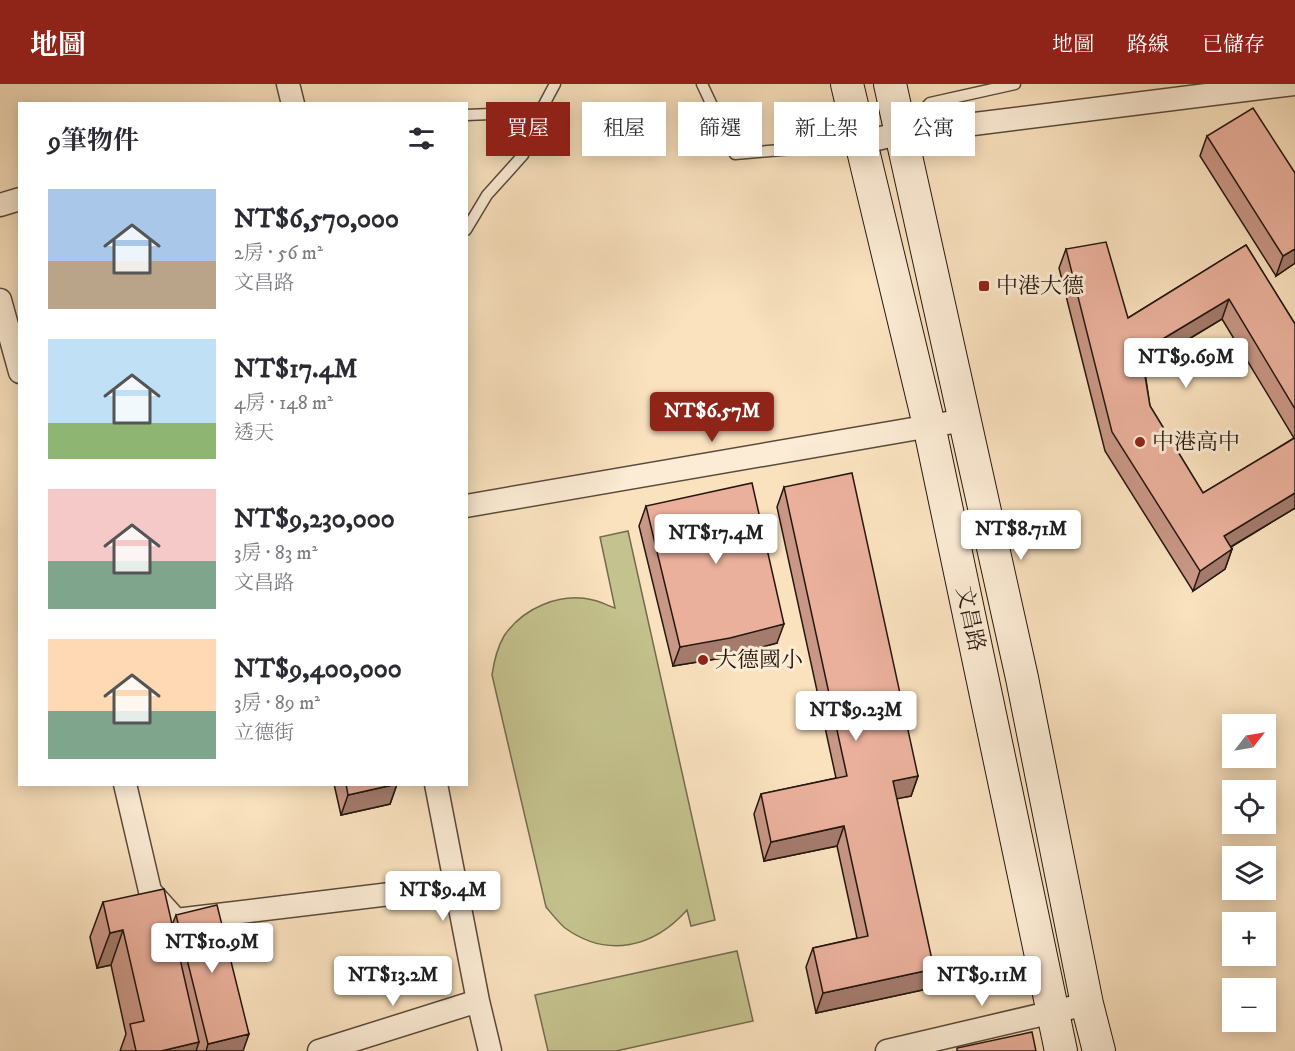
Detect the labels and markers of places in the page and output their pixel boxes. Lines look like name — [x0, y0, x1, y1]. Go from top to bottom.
place label: 中港大德 — [996, 273, 1084, 300]
marker: 中港大德 — [977, 279, 991, 293]
pin: NT$9.69M — [1124, 338, 1248, 389]
pin: NT$6.57M — [650, 392, 774, 443]
place label: 中港高中 — [1152, 429, 1240, 456]
marker: 中港高中 — [1133, 435, 1147, 449]
pin: NT$8.71M — [959, 510, 1083, 561]
pin: NT$17.4M — [654, 514, 778, 565]
place label: 大德國小 — [715, 647, 803, 674]
marker: 大德國小 — [696, 653, 710, 667]
pin: NT$9.23M — [794, 691, 918, 742]
pin: NT$9.4M — [388, 871, 498, 922]
pin: NT$10.9M — [150, 923, 274, 974]
pin: NT$13.2M — [331, 956, 455, 1007]
pin: NT$9.11M — [920, 956, 1044, 1007]

